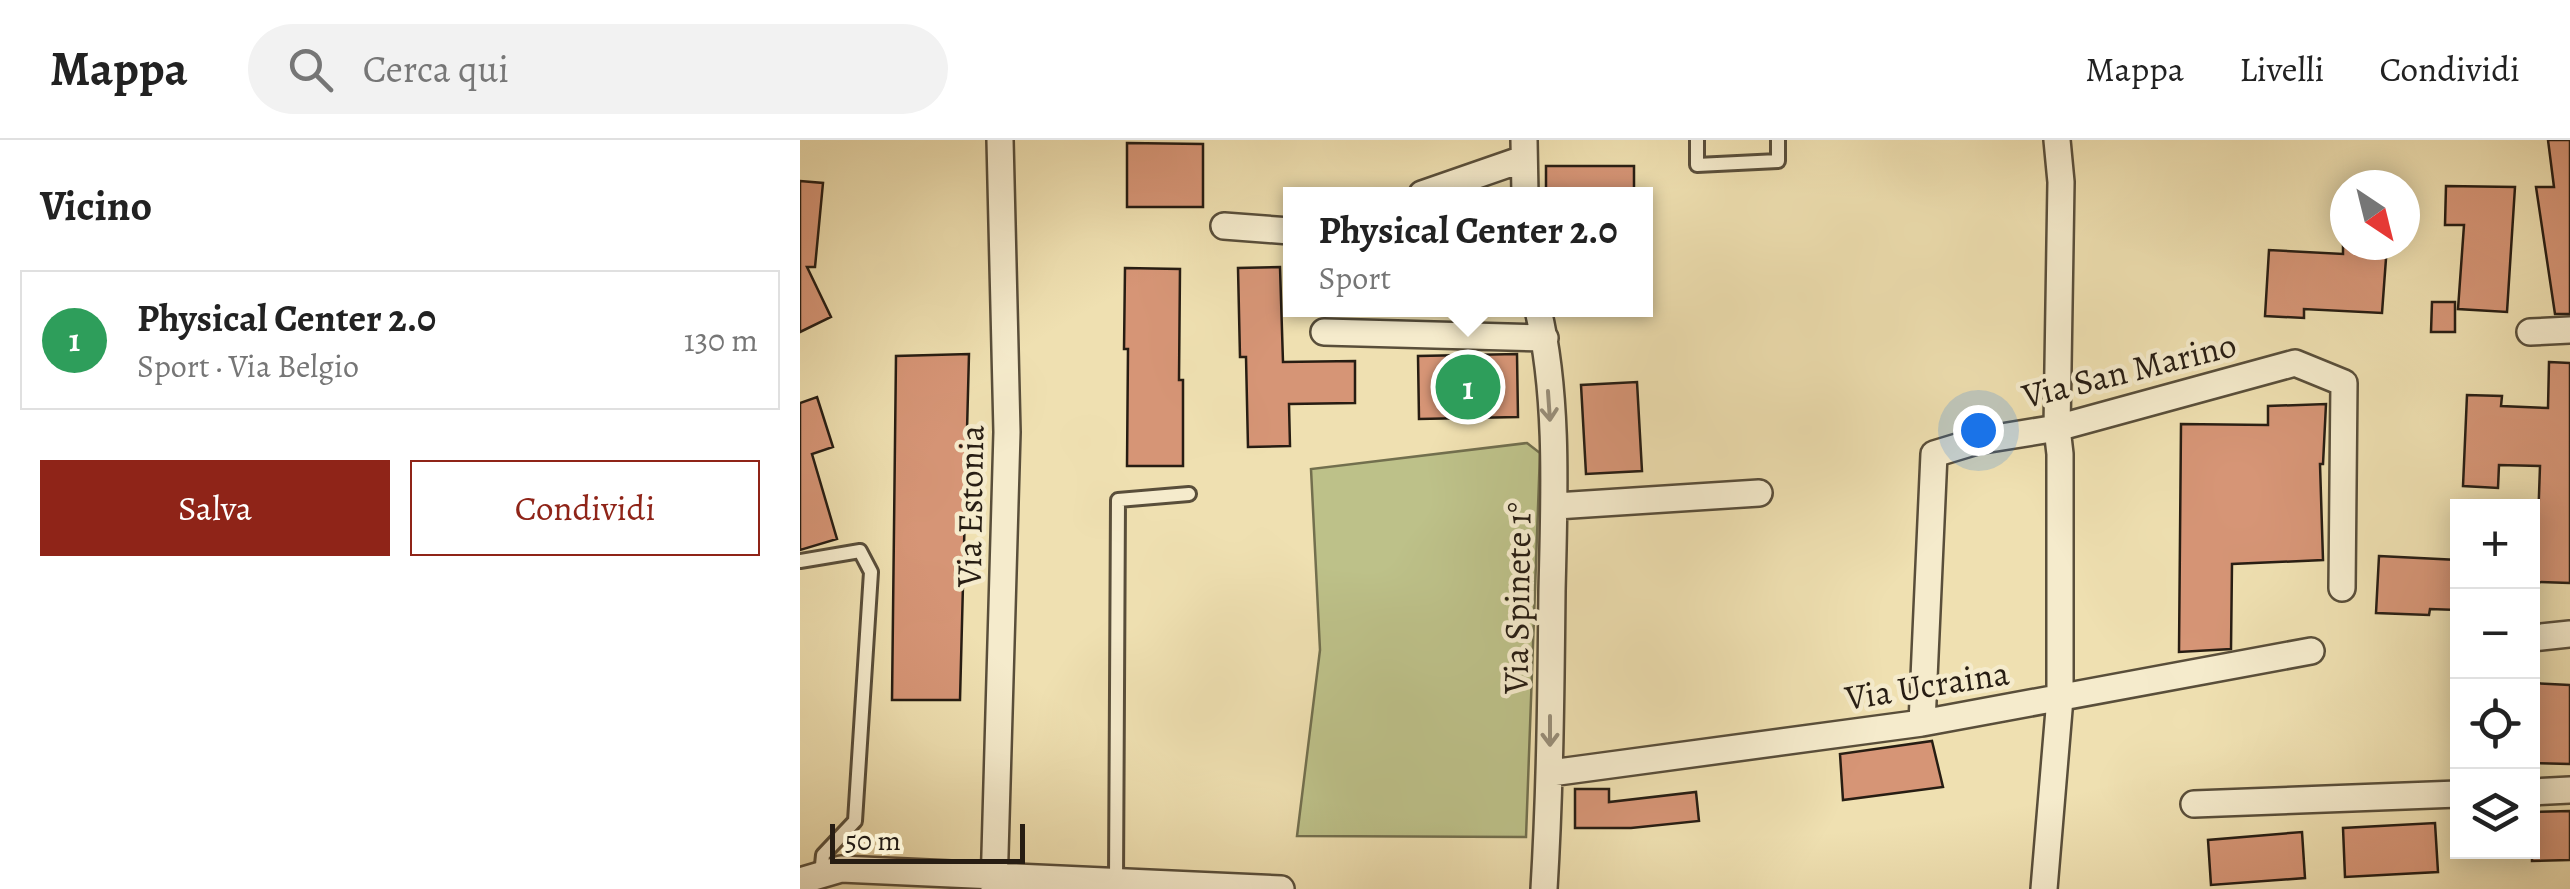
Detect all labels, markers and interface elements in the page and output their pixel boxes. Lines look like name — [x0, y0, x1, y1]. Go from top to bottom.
search box — [248, 24, 948, 114]
text: Mappa — [50, 36, 188, 102]
icon: search — [283, 42, 338, 97]
text: Cerca qui — [363, 43, 509, 95]
text: Mappa — [2085, 45, 2184, 93]
text: Livelli — [2239, 45, 2324, 93]
text: Condividi — [2379, 45, 2520, 93]
north arrow — [2330, 170, 2420, 260]
text: Vicino — [40, 177, 152, 234]
popup — [1283, 187, 1653, 317]
text: Physical Center 2.0 — [1318, 204, 1618, 256]
text: Sport — [1318, 256, 1391, 300]
text: Physical Center 2.0 — [137, 292, 436, 344]
text: 1 — [69, 318, 80, 362]
text: 130 m — [684, 318, 758, 362]
street label: Via San Marino — [2016, 320, 2241, 420]
text: Sport · Via Belgio — [137, 344, 359, 388]
pin: 1 — [1436, 350, 1500, 424]
one-way arrow — [1540, 390, 1559, 422]
your location — [1953, 405, 2004, 456]
street label: Via Estonia — [945, 424, 995, 588]
button: Salva — [40, 460, 390, 556]
button: Condividi — [410, 460, 760, 556]
map controls — [2450, 499, 2540, 859]
button: + — [2450, 499, 2540, 589]
street label: Via Spinete 1° — [1491, 502, 1543, 695]
button: − — [2450, 589, 2540, 679]
street label: Via Ucraina — [1841, 648, 2013, 722]
button: locate — [2450, 679, 2540, 769]
one-way arrow — [1541, 714, 1560, 746]
button: layers — [2450, 769, 2540, 859]
scale bar — [830, 819, 1025, 864]
text: 50 m — [845, 822, 901, 860]

